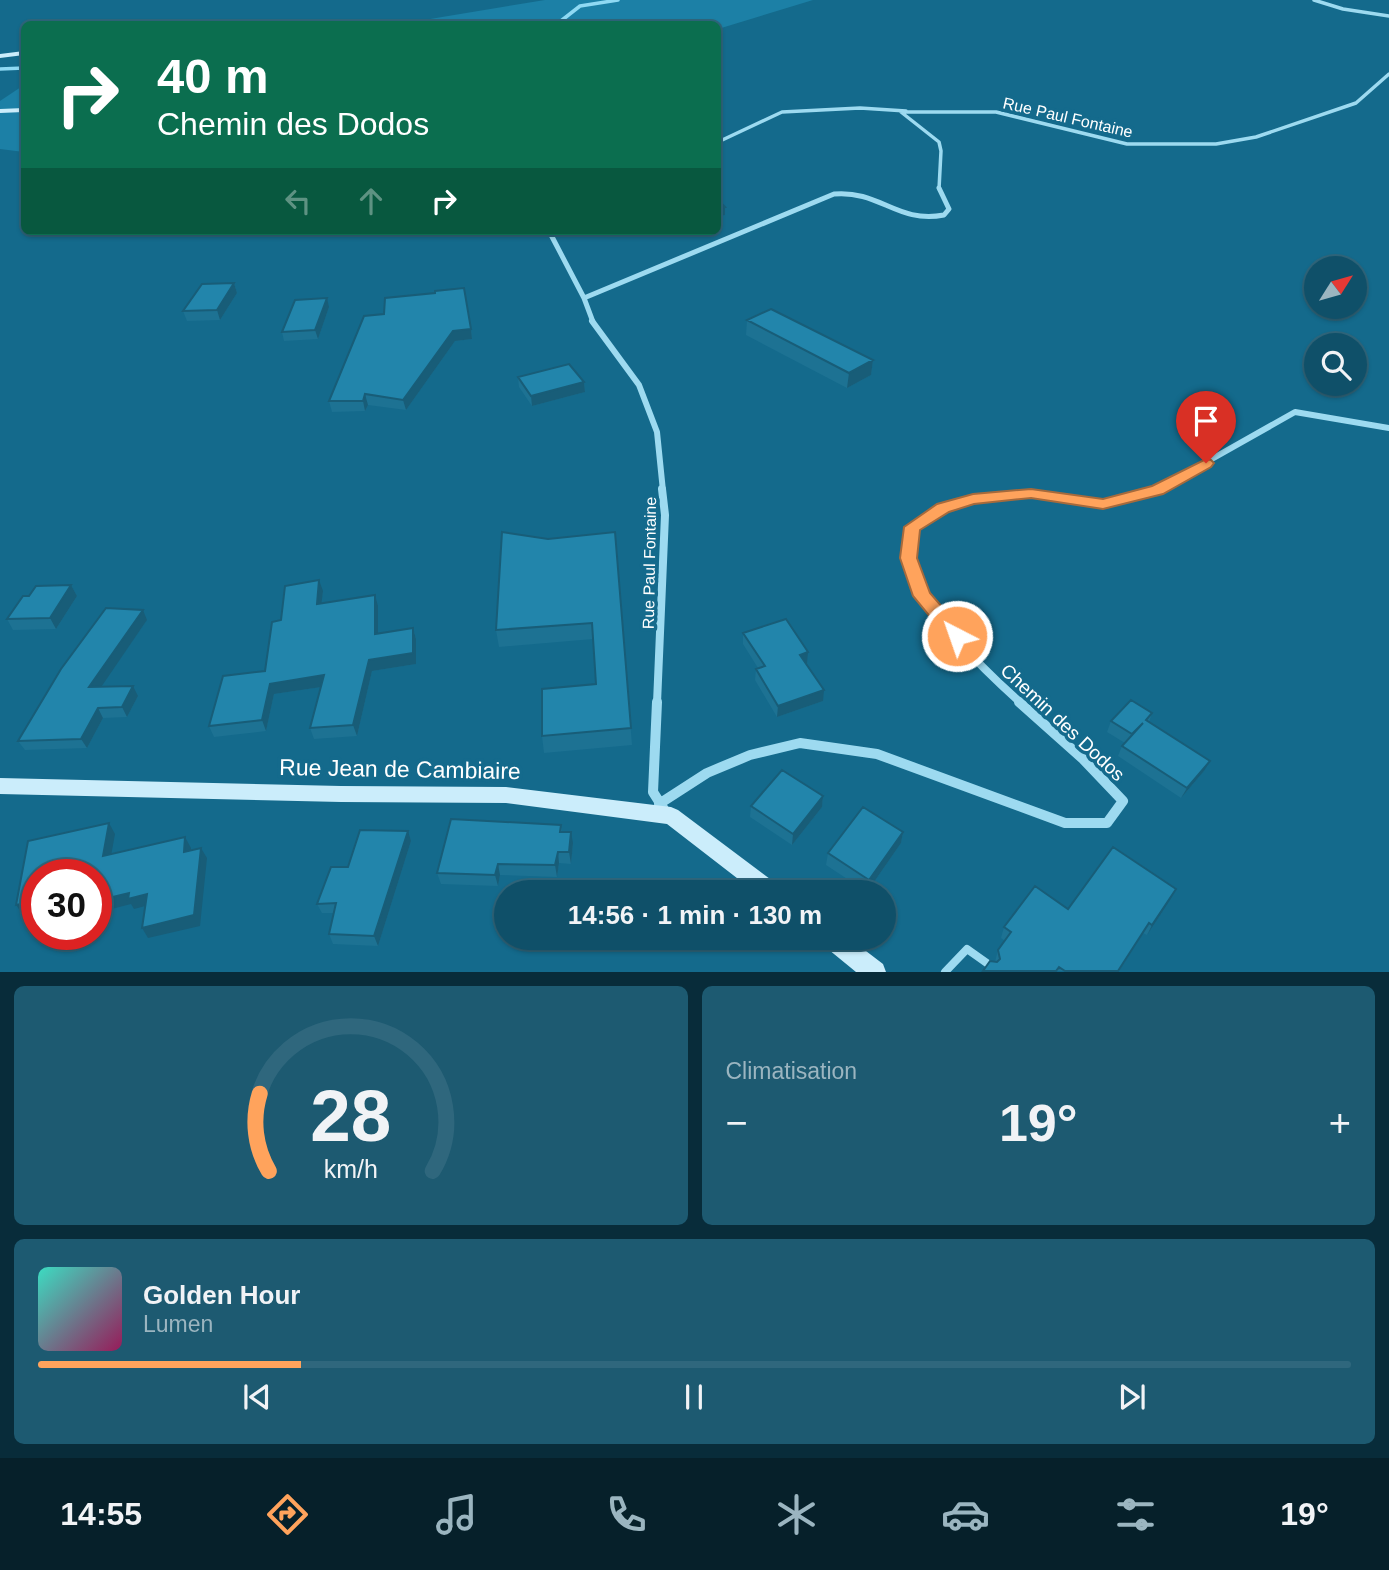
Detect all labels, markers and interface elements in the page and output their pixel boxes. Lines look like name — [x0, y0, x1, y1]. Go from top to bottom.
icon: right — [42, 49, 133, 140]
text: 40 m — [157, 49, 269, 103]
street label: Rue Paul Fontaine — [1001, 94, 1134, 141]
text: Chemin des Dodos — [157, 106, 429, 142]
icon: left — [279, 182, 317, 220]
icon: ahead — [352, 182, 390, 220]
icon: right — [425, 182, 463, 220]
north arrow — [1304, 256, 1367, 318]
map controls — [1304, 256, 1367, 396]
button: search — [1304, 333, 1367, 396]
pin — [1176, 391, 1236, 463]
icon: arrive — [1187, 402, 1225, 440]
street label: Rue Paul Fontaine — [640, 497, 659, 629]
position arrow — [920, 599, 994, 673]
street label: Chemin des Dodos — [996, 660, 1129, 785]
street label: Rue Jean de Cambiaire — [279, 754, 521, 784]
speed limit sign: 30 — [21, 859, 112, 950]
text: 14:56 · 1 min · 130 m — [568, 900, 822, 930]
text: Climatisation — [726, 1058, 857, 1084]
text: 28 — [310, 1076, 391, 1157]
text: 19° — [999, 1094, 1078, 1152]
text: − — [726, 1102, 748, 1144]
text: + — [1329, 1102, 1351, 1144]
text: km/h — [324, 1155, 378, 1183]
text: Golden Hour — [143, 1280, 300, 1310]
text: Lumen — [143, 1311, 213, 1337]
icon: previous — [238, 1378, 276, 1416]
icon: pause — [675, 1378, 713, 1416]
icon: next — [1113, 1378, 1151, 1416]
icon: directions — [263, 1490, 312, 1539]
icon: music — [432, 1490, 481, 1539]
icon: phone — [602, 1490, 651, 1539]
icon: climate — [772, 1490, 821, 1539]
icon: car — [941, 1490, 990, 1539]
icon: filters — [1111, 1490, 1160, 1539]
text: 14:55 — [60, 1496, 142, 1532]
text: 19° — [1280, 1496, 1329, 1532]

